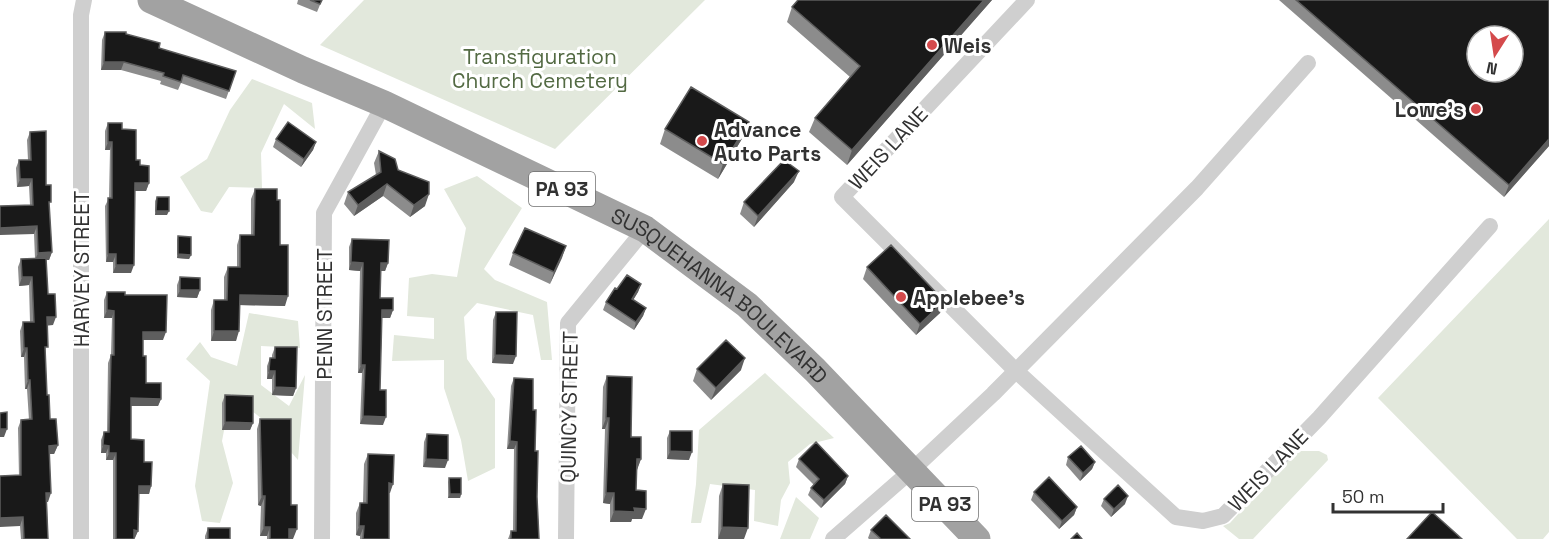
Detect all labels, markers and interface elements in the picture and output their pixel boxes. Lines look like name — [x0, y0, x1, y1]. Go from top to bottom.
north arrow — [1465, 24, 1525, 84]
place label: Weis — [944, 32, 991, 59]
marker: Weis — [925, 38, 939, 52]
park label: Transfiguration Church Cemetery — [452, 43, 628, 94]
text: N — [1485, 57, 1499, 80]
place label: Lowe's — [1395, 96, 1464, 123]
street label: WEIS LANE — [843, 101, 933, 195]
marker: Lowe's — [1469, 102, 1483, 116]
place label: Advance Auto Parts — [714, 116, 821, 167]
marker: Advance Auto Parts — [695, 134, 709, 148]
road number: PA 93 — [529, 172, 595, 206]
street label: HARVEY STREET — [68, 191, 95, 347]
street label: SUSQUEHANNA BOULEVARD — [607, 201, 834, 389]
street label: PENN STREET — [311, 248, 338, 380]
place label: Applebee's — [913, 284, 1025, 311]
marker: Applebee's — [894, 290, 908, 304]
street label: QUINCY STREET — [554, 331, 584, 483]
street label: WEIS LANE — [1222, 423, 1314, 517]
scale bar — [1333, 476, 1442, 514]
text: 50 m — [1342, 485, 1384, 508]
road number: PA 93 — [912, 487, 978, 521]

